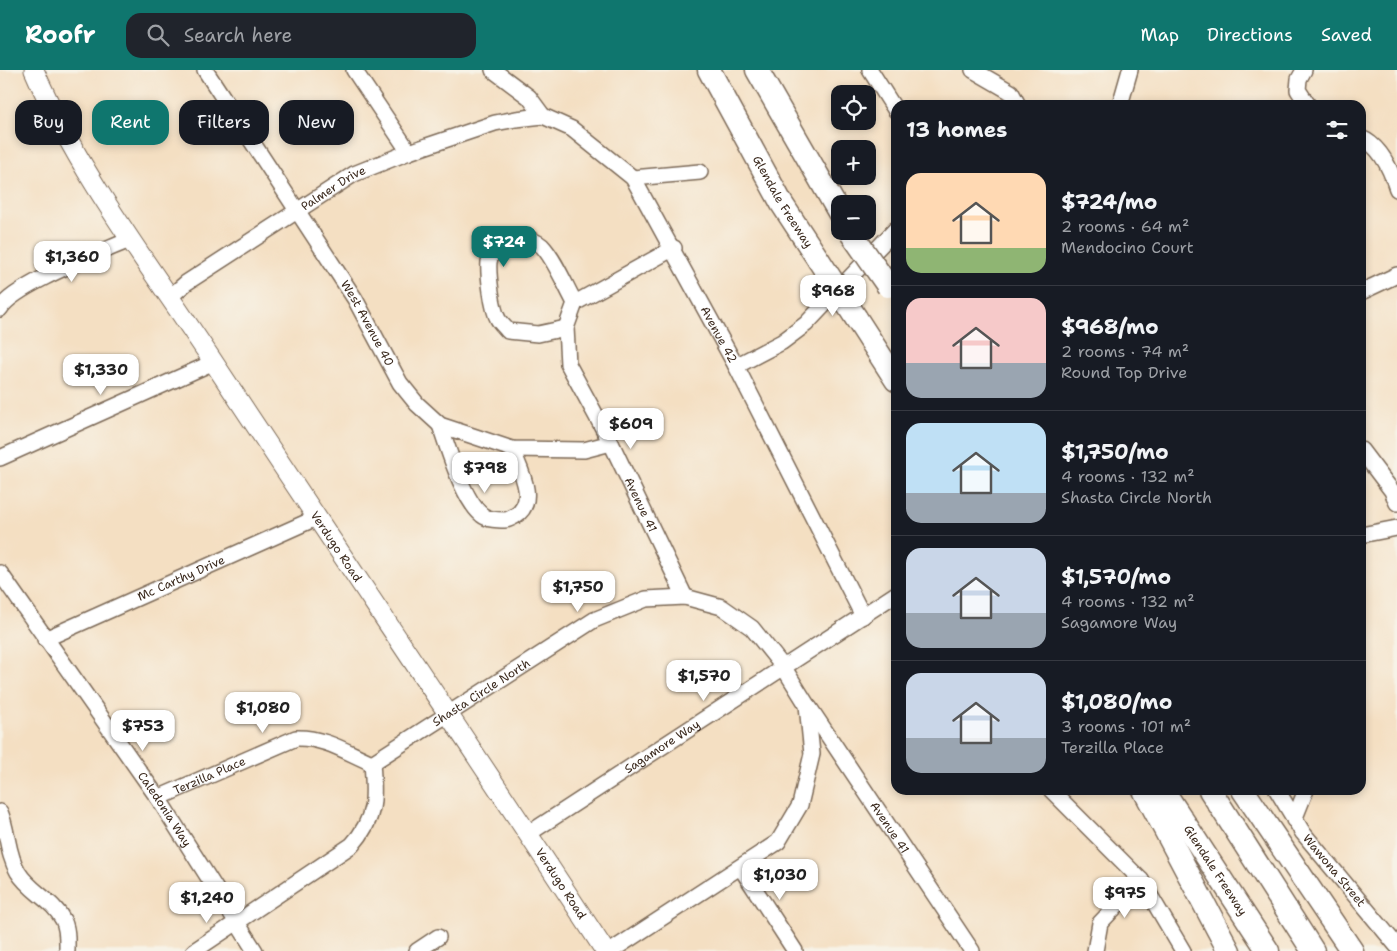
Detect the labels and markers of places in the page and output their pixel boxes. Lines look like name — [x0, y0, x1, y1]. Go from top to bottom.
pin: $724 — [474, 226, 534, 268]
pin: $1,360 — [31, 240, 113, 283]
pin: $968 — [803, 274, 863, 317]
pin: $1,330 — [60, 354, 142, 396]
pin: $609 — [601, 408, 661, 450]
pin: $798 — [455, 452, 515, 494]
pin: $1,750 — [537, 570, 619, 613]
pin: $1,570 — [663, 660, 745, 702]
pin: $1,080 — [222, 692, 304, 734]
pin: $753 — [113, 710, 173, 752]
pin: $1,030 — [739, 858, 821, 901]
pin: $975 — [1095, 876, 1155, 919]
pin: $1,240 — [166, 882, 248, 924]

